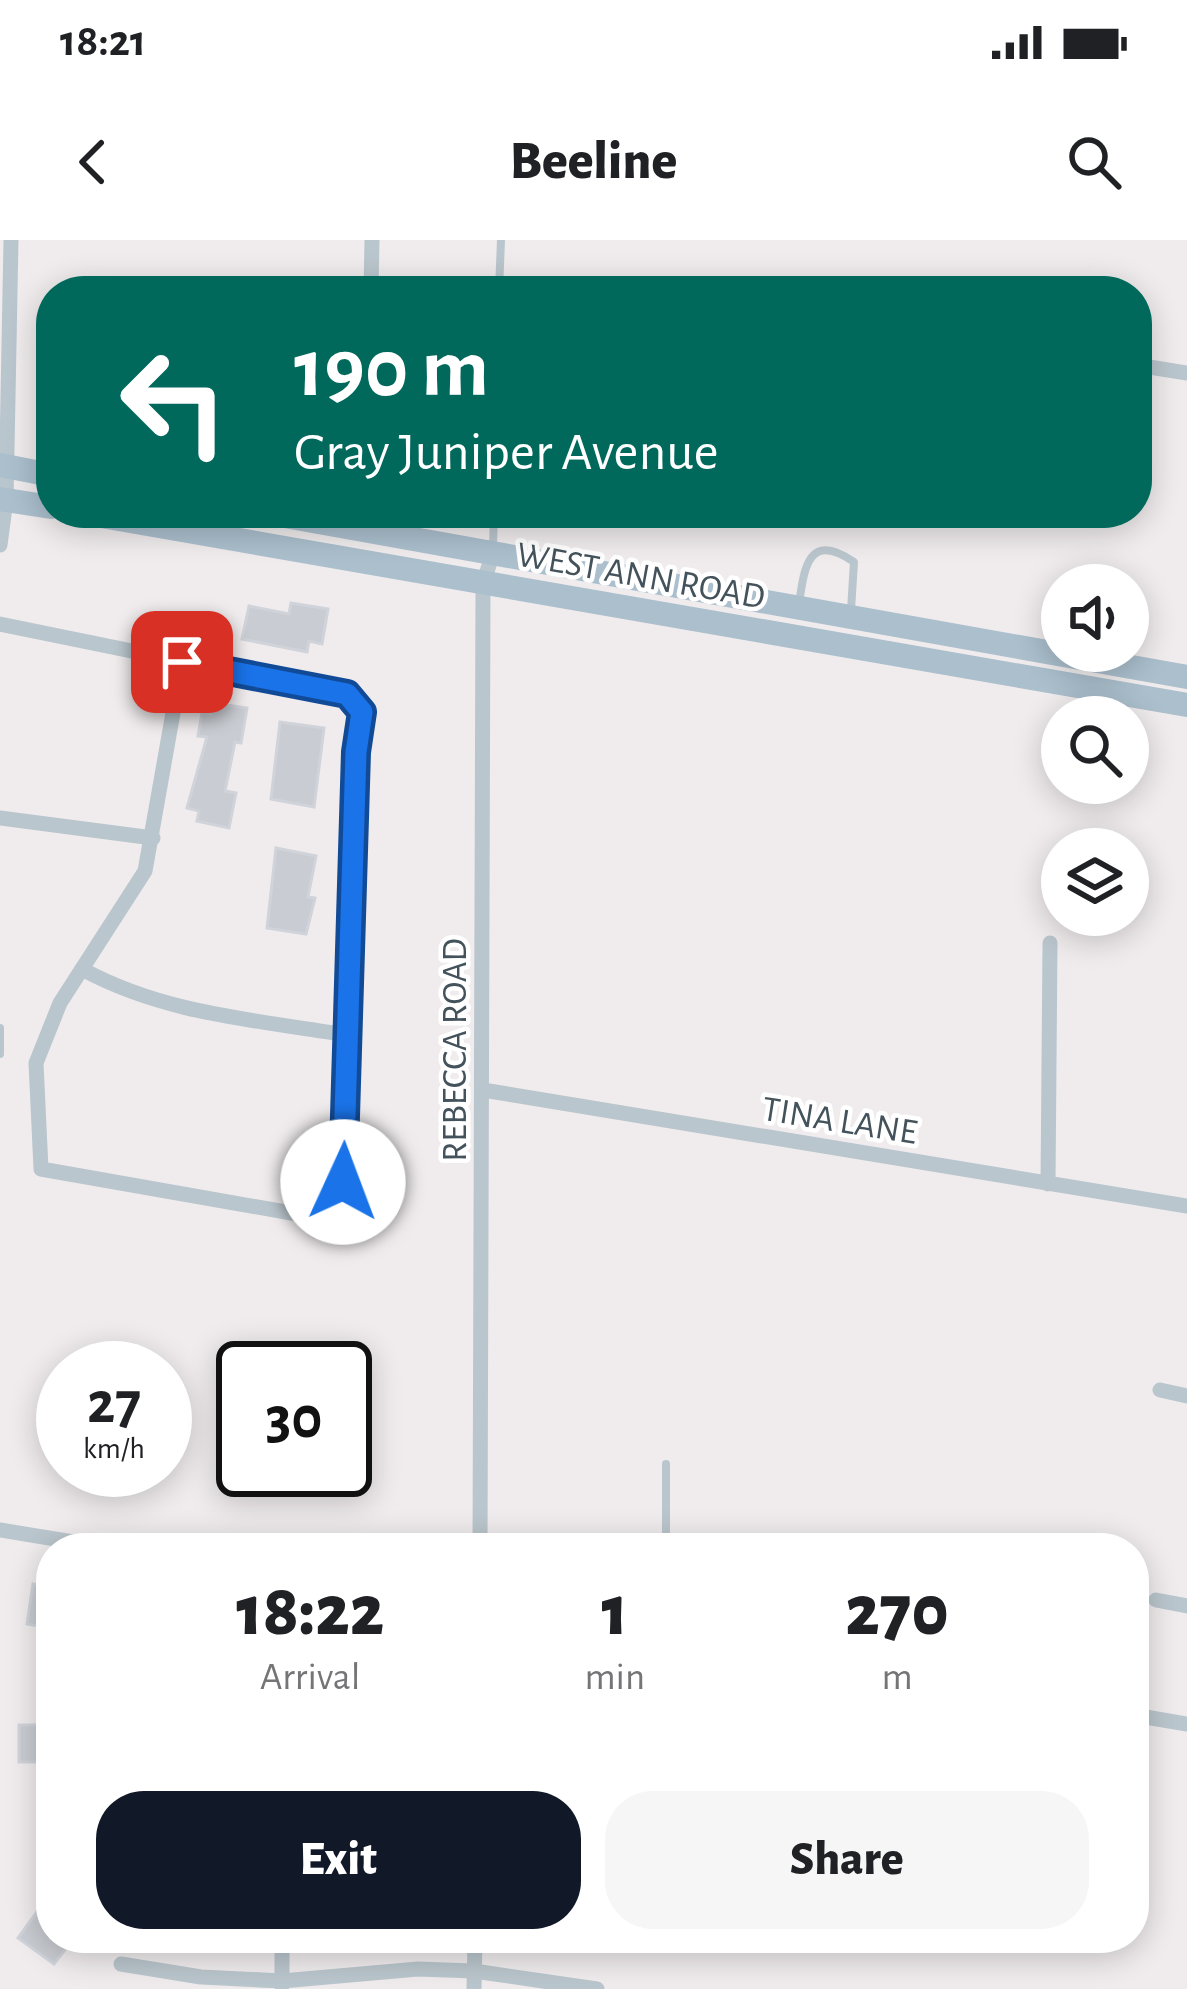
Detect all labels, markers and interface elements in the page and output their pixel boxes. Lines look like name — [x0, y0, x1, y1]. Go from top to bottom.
text: 18:21 — [60, 19, 146, 64]
icon: back — [60, 129, 126, 195]
icon: search — [1061, 129, 1127, 195]
text: Beeline — [510, 135, 677, 189]
icon: left — [96, 324, 252, 480]
text: 190 m — [294, 328, 489, 412]
text: Gray Juniper Avenue — [294, 426, 719, 480]
street label: WEST ANN ROAD — [514, 536, 768, 616]
map controls — [1041, 564, 1149, 936]
button: sound — [1041, 564, 1149, 672]
pin — [131, 611, 233, 713]
icon: arrive — [149, 629, 215, 695]
button: search — [1041, 696, 1149, 804]
button: layers — [1041, 828, 1149, 936]
street label: REBECCA ROAD — [437, 938, 473, 1162]
street label: TINA LANE — [760, 1091, 920, 1151]
position arrow — [280, 1119, 406, 1245]
speed limit sign: 30 — [216, 1341, 372, 1497]
text: 27 — [87, 1374, 141, 1434]
text: km/h — [83, 1434, 145, 1464]
text: 18:22 — [236, 1576, 384, 1648]
text: 1 — [602, 1576, 628, 1648]
text: 270 — [845, 1576, 949, 1648]
text: Arrival — [260, 1658, 360, 1697]
text: min — [584, 1658, 645, 1697]
text: m — [881, 1658, 913, 1697]
button: Exit — [96, 1791, 581, 1929]
button: Share — [605, 1791, 1089, 1929]

